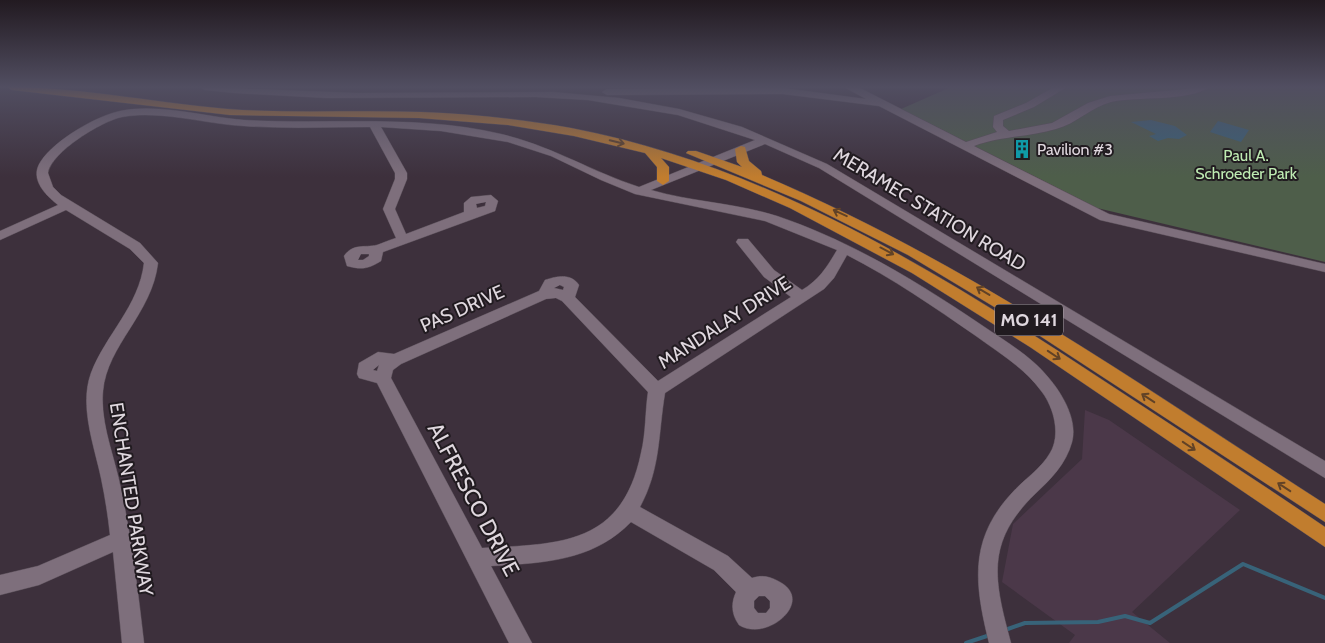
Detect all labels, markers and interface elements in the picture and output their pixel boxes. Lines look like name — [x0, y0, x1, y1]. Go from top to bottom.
one-way arrow — [609, 138, 625, 147]
building icon: Pavilion #3 — [1011, 138, 1033, 160]
place label: Pavilion #3 — [1037, 140, 1113, 159]
street label: MERAMEC STATION ROAD — [829, 143, 1030, 276]
park label: Paul A. Schroeder Park — [1195, 146, 1298, 183]
one-way arrow — [833, 208, 848, 217]
one-way arrow — [879, 246, 894, 256]
street label: MANDALAY DRIVE — [654, 271, 795, 374]
street label: PAS DRIVE — [417, 280, 508, 337]
one-way arrow — [976, 285, 990, 295]
road number: MO 141 — [995, 304, 1063, 336]
one-way arrow — [1047, 350, 1061, 361]
one-way arrow — [1142, 393, 1156, 403]
street label: ENCHANTED PARKWAY — [105, 401, 158, 598]
street label: ALFRESCO DRIVE — [422, 418, 525, 581]
one-way arrow — [1182, 441, 1196, 451]
one-way arrow — [1278, 482, 1292, 492]

